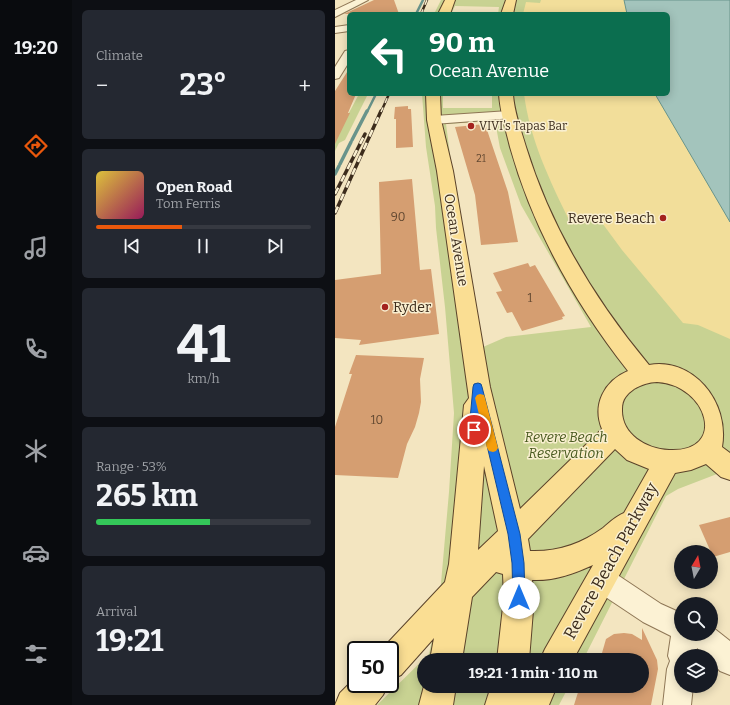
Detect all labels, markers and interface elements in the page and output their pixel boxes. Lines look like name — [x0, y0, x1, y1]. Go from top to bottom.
text: 90 m — [429, 26, 495, 59]
icon: left — [363, 28, 415, 80]
text: 19:20 — [14, 37, 58, 59]
text: Climate — [96, 48, 143, 63]
text: Ocean Avenue — [429, 60, 549, 82]
text: 23° — [180, 67, 227, 103]
text: − — [96, 72, 108, 99]
text: + — [298, 72, 311, 99]
place label: VIVI’s Tapas Bar — [479, 119, 568, 133]
marker: VIVI’s Tapas Bar — [466, 121, 476, 131]
icon: directions — [22, 132, 50, 160]
house number: 21 — [476, 153, 486, 165]
text: Open Road — [156, 178, 232, 196]
street label: Ocean Avenue — [440, 193, 472, 287]
text: Tom Ferris — [156, 196, 220, 211]
house number: 90 — [391, 210, 405, 224]
place label: Revere Beach — [568, 210, 655, 227]
marker: Revere Beach — [658, 213, 668, 223]
icon: music — [22, 234, 50, 262]
icon: previous — [121, 235, 143, 257]
icon: pause — [192, 235, 214, 257]
icon: next — [264, 235, 286, 257]
house number: 1 — [528, 291, 533, 305]
place label: Ryder — [393, 299, 431, 316]
marker: Ryder — [380, 302, 390, 312]
text: 41 — [176, 313, 231, 376]
icon: phone — [22, 335, 50, 363]
text: km/h — [187, 371, 220, 386]
house number: 10 — [371, 413, 383, 427]
pin — [457, 413, 491, 447]
icon: arrive — [463, 419, 485, 441]
park label: Revere Beach Reservation — [524, 429, 608, 462]
icon: climate — [22, 437, 50, 465]
text: Range · 53% — [96, 459, 167, 474]
text: 265 km — [96, 478, 198, 514]
street label: Revere Beach Parkway — [559, 478, 663, 643]
icon: car — [22, 539, 50, 567]
north arrow — [674, 545, 718, 589]
map controls — [674, 545, 718, 693]
position arrow — [498, 577, 540, 619]
button: search — [674, 597, 718, 641]
text: Arrival — [96, 604, 137, 619]
text: 19:21 — [96, 623, 164, 659]
icon: filters — [22, 640, 50, 668]
speed limit sign: 50 — [347, 641, 399, 693]
button: layers — [674, 649, 718, 693]
text: 19:21 · 1 min · 110 m — [469, 664, 597, 682]

